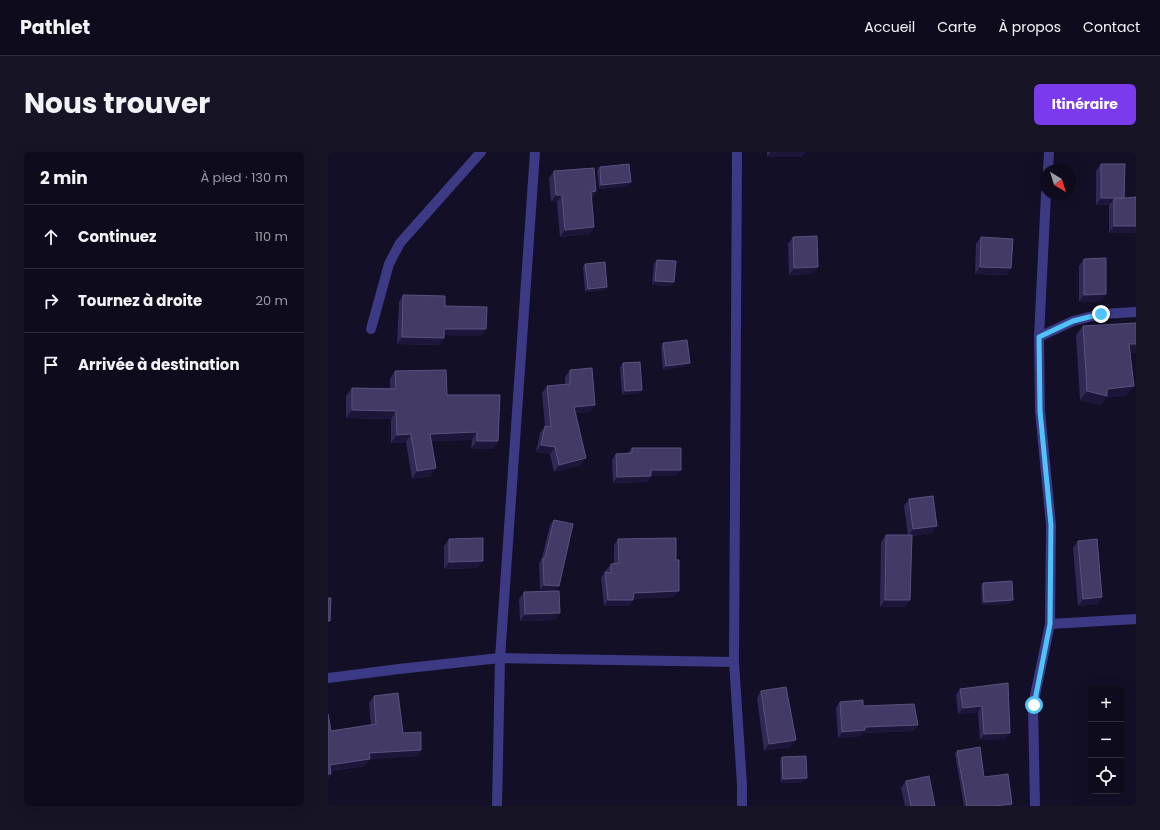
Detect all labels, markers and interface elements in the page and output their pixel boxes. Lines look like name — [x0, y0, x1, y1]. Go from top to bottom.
text: Pathlet — [20, 14, 90, 41]
text: Accueil — [864, 17, 915, 37]
text: Carte — [937, 17, 977, 37]
text: À propos — [999, 17, 1061, 37]
text: Contact — [1083, 17, 1140, 37]
text: Nous trouver — [24, 84, 210, 123]
button: Itinéraire — [1034, 84, 1136, 125]
north arrow — [1040, 164, 1076, 200]
text: 2 min — [40, 166, 88, 190]
text: À pied · 130 m — [200, 168, 288, 187]
icon: ahead — [40, 226, 62, 248]
text: Continuez — [78, 226, 157, 247]
text: 110 m — [255, 227, 288, 246]
icon: right — [40, 290, 62, 312]
text: Tournez à droite — [78, 290, 202, 311]
text: 20 m — [255, 291, 288, 310]
route end — [1092, 305, 1110, 323]
icon: arrive — [40, 354, 62, 376]
text: Arrivée à destination — [78, 354, 240, 375]
map controls — [1088, 686, 1124, 794]
button: + — [1088, 686, 1124, 722]
route start — [1025, 696, 1043, 714]
button: − — [1088, 722, 1124, 758]
button: locate — [1088, 758, 1124, 794]

